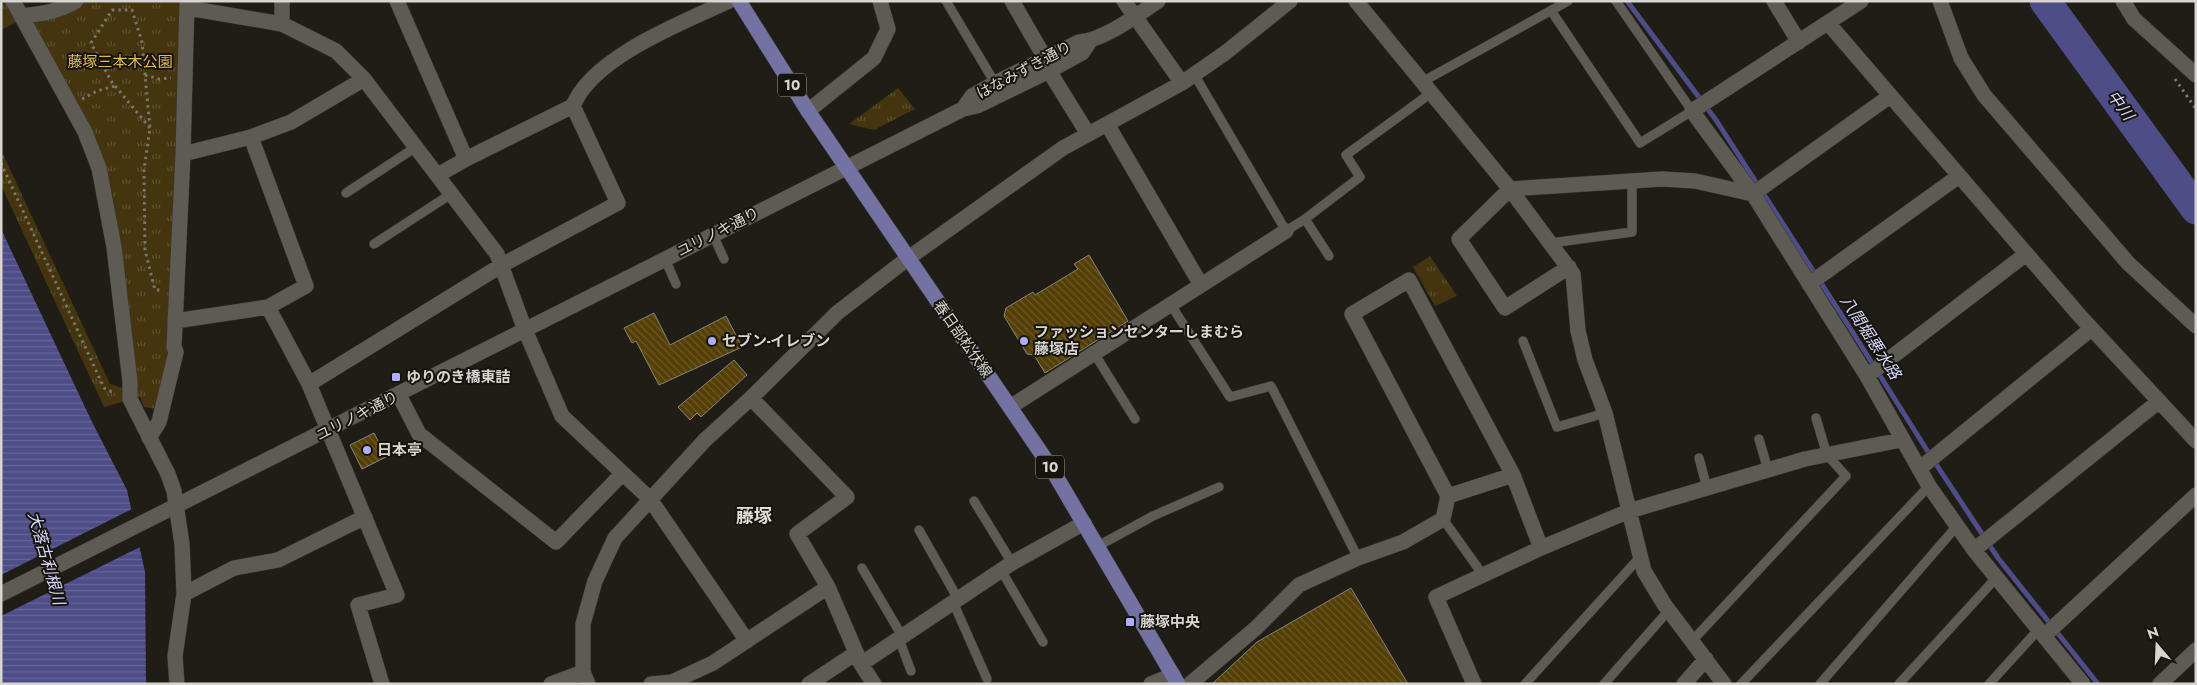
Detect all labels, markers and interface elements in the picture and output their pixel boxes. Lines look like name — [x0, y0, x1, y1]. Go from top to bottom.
street label: はなみずき通り — [972, 36, 1076, 104]
park label: 藤塚三本木公園 — [67, 51, 173, 73]
road number: 10 — [778, 74, 806, 96]
water label: 中川 — [2102, 86, 2140, 127]
street label: ユリノキ通り — [673, 202, 763, 262]
water label: 八間堀悪水路 — [1835, 291, 1907, 385]
street label: 春日部松伏線 — [928, 296, 998, 382]
place label: ファッションセンターしまむら 藤塚店 — [1034, 321, 1244, 360]
place label: セブン-イレブン — [722, 330, 830, 352]
marker: セブン-イレブン — [706, 335, 718, 347]
marker: ファッションセンターしまむら 藤塚店 — [1018, 335, 1030, 347]
place label: ゆりのき橋東詰 — [406, 366, 511, 388]
marker: ゆりのき橋東詰 — [390, 371, 402, 383]
street label: ユリノキ通り — [312, 386, 402, 446]
place label: 日本亭 — [377, 439, 422, 461]
marker: 日本亭 — [361, 444, 373, 456]
road number: 10 — [1036, 456, 1064, 478]
district label: 藤塚 — [736, 503, 772, 529]
water label: 大落古利根川 — [22, 509, 71, 609]
place label: 藤塚中央 — [1140, 611, 1200, 633]
marker: 藤塚中央 — [1124, 616, 1136, 628]
north arrow — [2132, 620, 2182, 670]
text: N — [2144, 621, 2161, 644]

